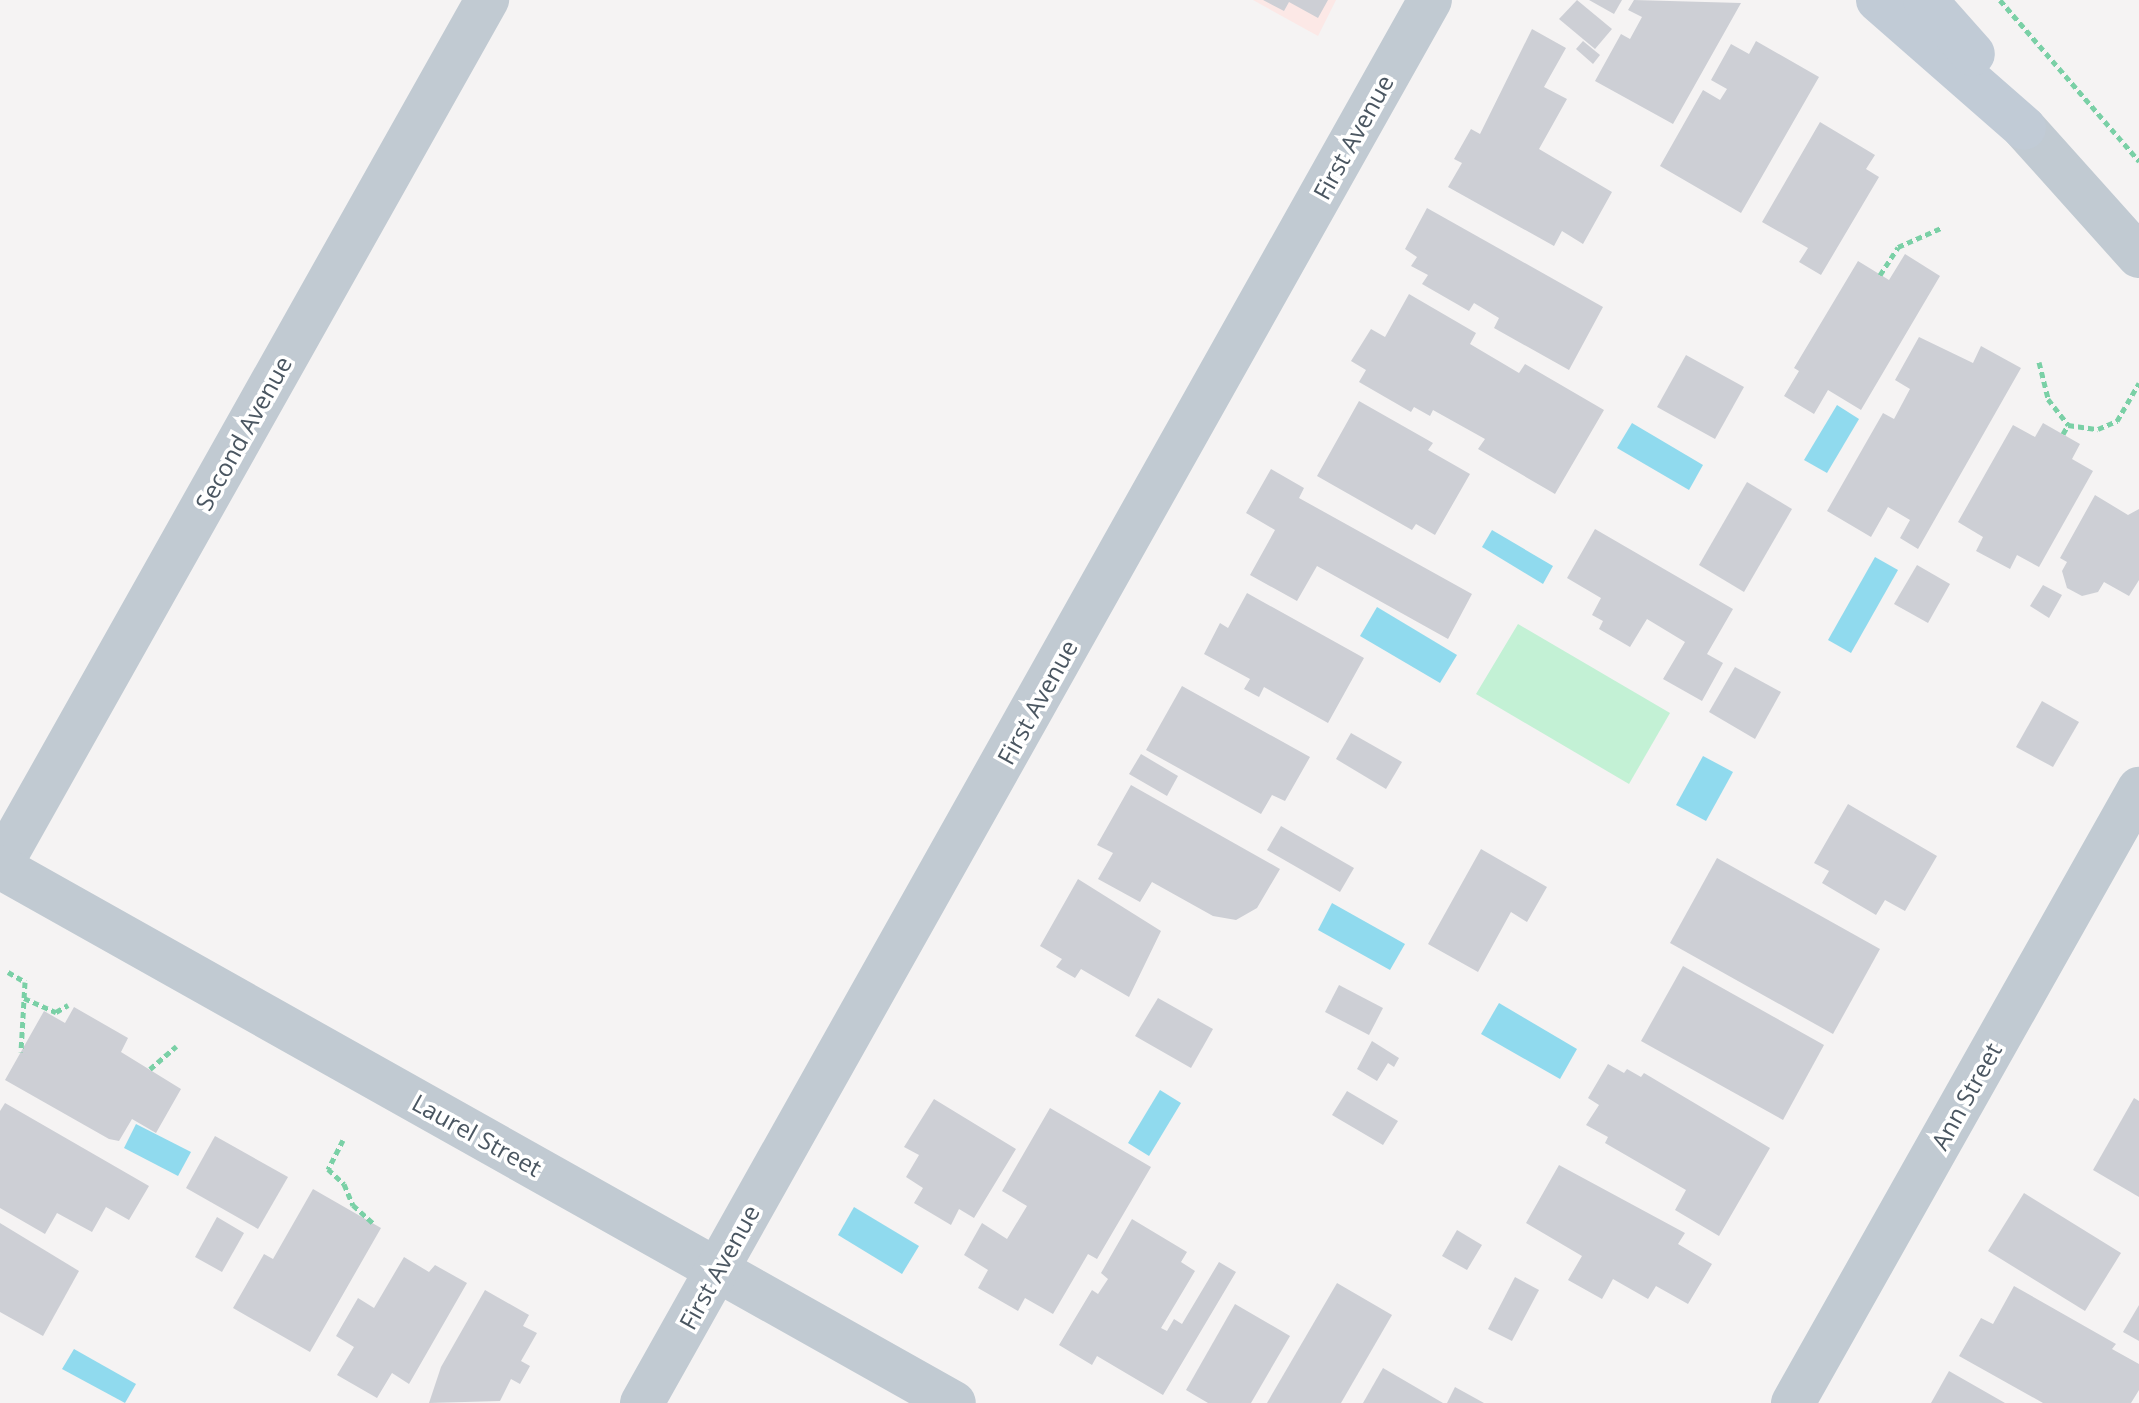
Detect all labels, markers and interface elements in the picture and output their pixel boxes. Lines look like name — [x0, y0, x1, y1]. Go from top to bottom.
street label: First Avenue — [1307, 70, 1399, 204]
street label: Second Avenue — [189, 351, 297, 515]
street label: First Avenue — [991, 635, 1083, 769]
street label: Ann Street — [1925, 1037, 2007, 1155]
street label: Laurel Street — [407, 1088, 547, 1182]
street label: First Avenue — [673, 1200, 765, 1334]

